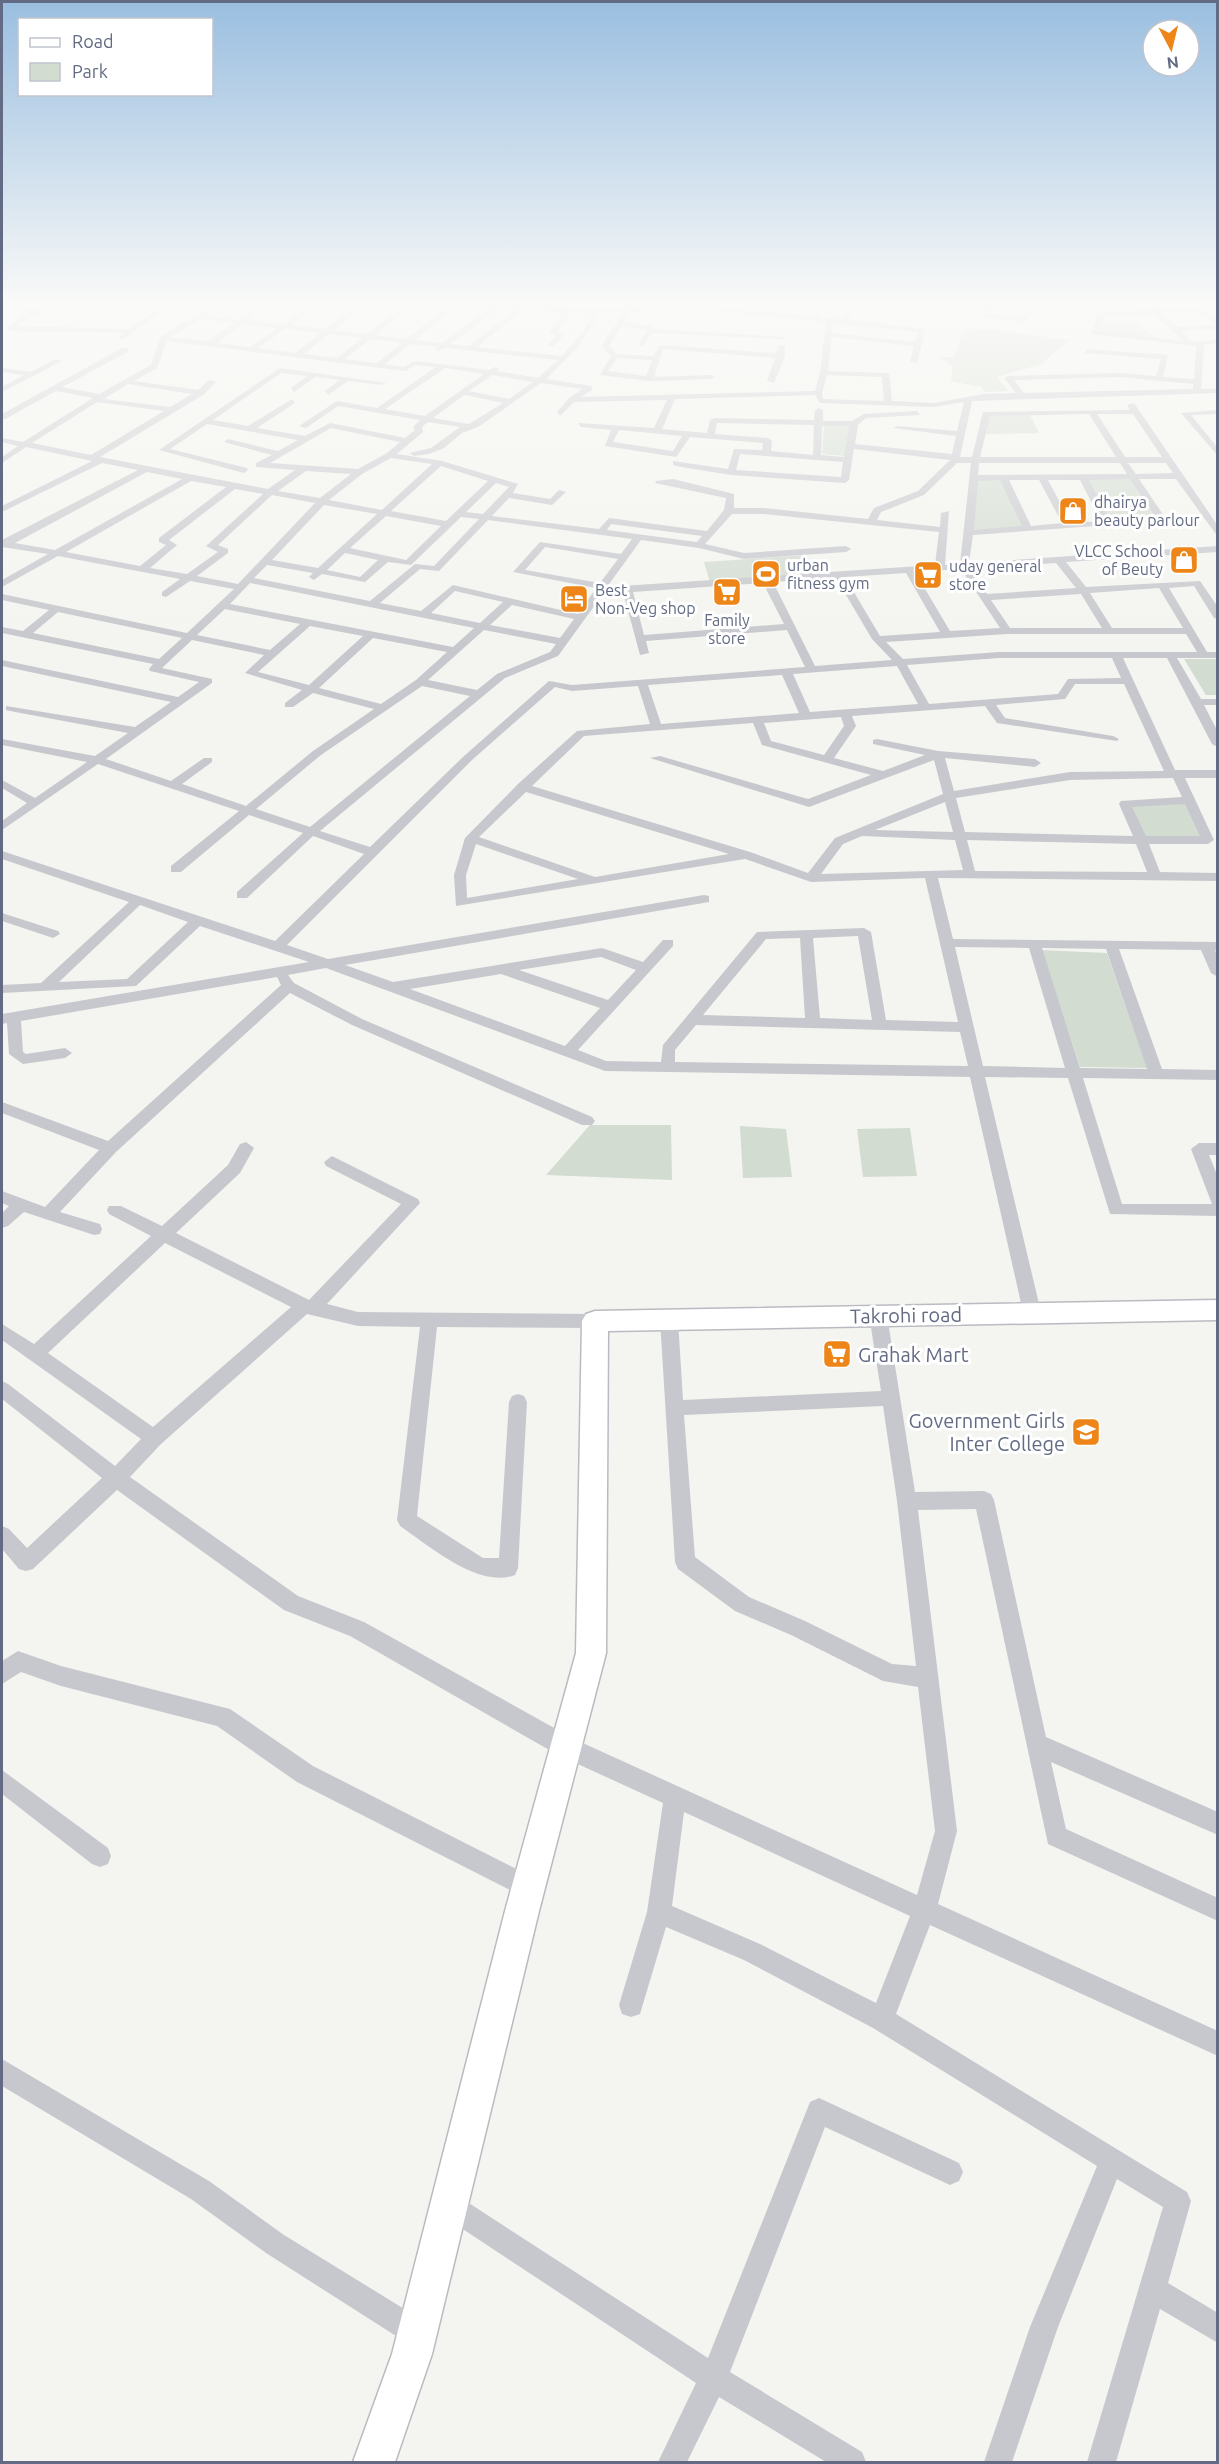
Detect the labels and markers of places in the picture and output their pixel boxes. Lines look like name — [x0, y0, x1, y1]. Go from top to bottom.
place label: dhairya beauty parlour — [1094, 493, 1200, 529]
shop icon: dhairya beauty parlour — [1057, 495, 1089, 527]
place label: VLCC School of Beuty — [1074, 542, 1163, 578]
shop icon: VLCC School of Beuty — [1168, 544, 1200, 576]
place label: urban fitness gym — [787, 556, 869, 592]
place label: uday general store — [949, 557, 1042, 593]
sports icon: urban fitness gym — [750, 558, 782, 590]
supermarket icon: uday general store — [912, 559, 944, 591]
supermarket icon: Family store — [711, 576, 743, 608]
place label: Best Non-Veg shop — [595, 581, 696, 617]
hotel icon: Best Non-Veg shop — [558, 583, 590, 615]
place label: Family store — [704, 611, 750, 647]
supermarket icon: Grahak Mart — [821, 1338, 853, 1370]
place label: Grahak Mart — [858, 1343, 969, 1366]
place label: Government Girls Inter College — [909, 1409, 1065, 1455]
school or university icon: Government Girls Inter College — [1070, 1416, 1102, 1448]

